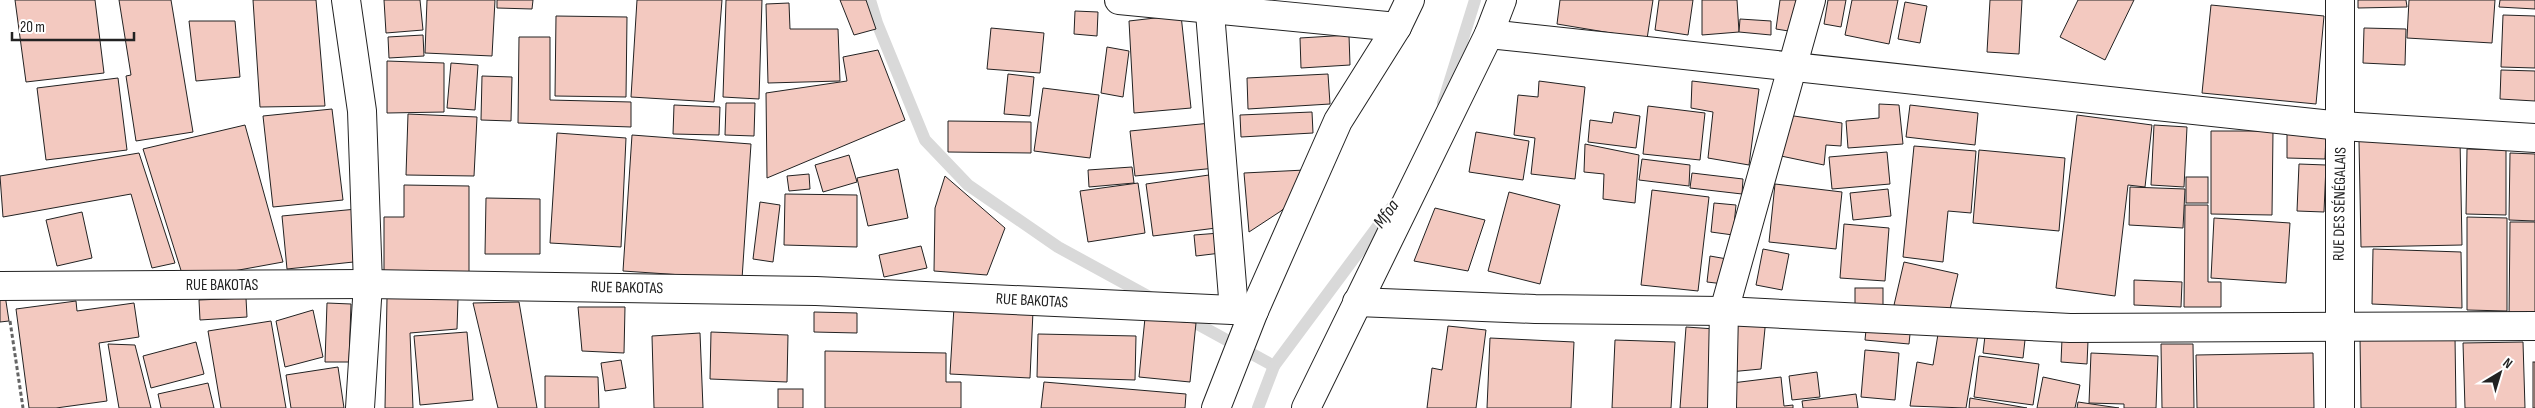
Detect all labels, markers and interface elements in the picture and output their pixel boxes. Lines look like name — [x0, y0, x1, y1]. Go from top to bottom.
scale bar — [12, 10, 135, 42]
text: 20 m — [20, 18, 45, 37]
street label: RUE DES SÉNÉGALAIS — [2330, 147, 2350, 261]
water label: Mfoa — [1369, 195, 1404, 232]
street label: RUE BAKOTAS — [186, 276, 258, 295]
street label: RUE BAKOTAS — [591, 278, 664, 298]
street label: RUE BAKOTAS — [995, 290, 1069, 312]
north arrow — [2475, 348, 2525, 398]
text: N — [2500, 354, 2516, 372]

